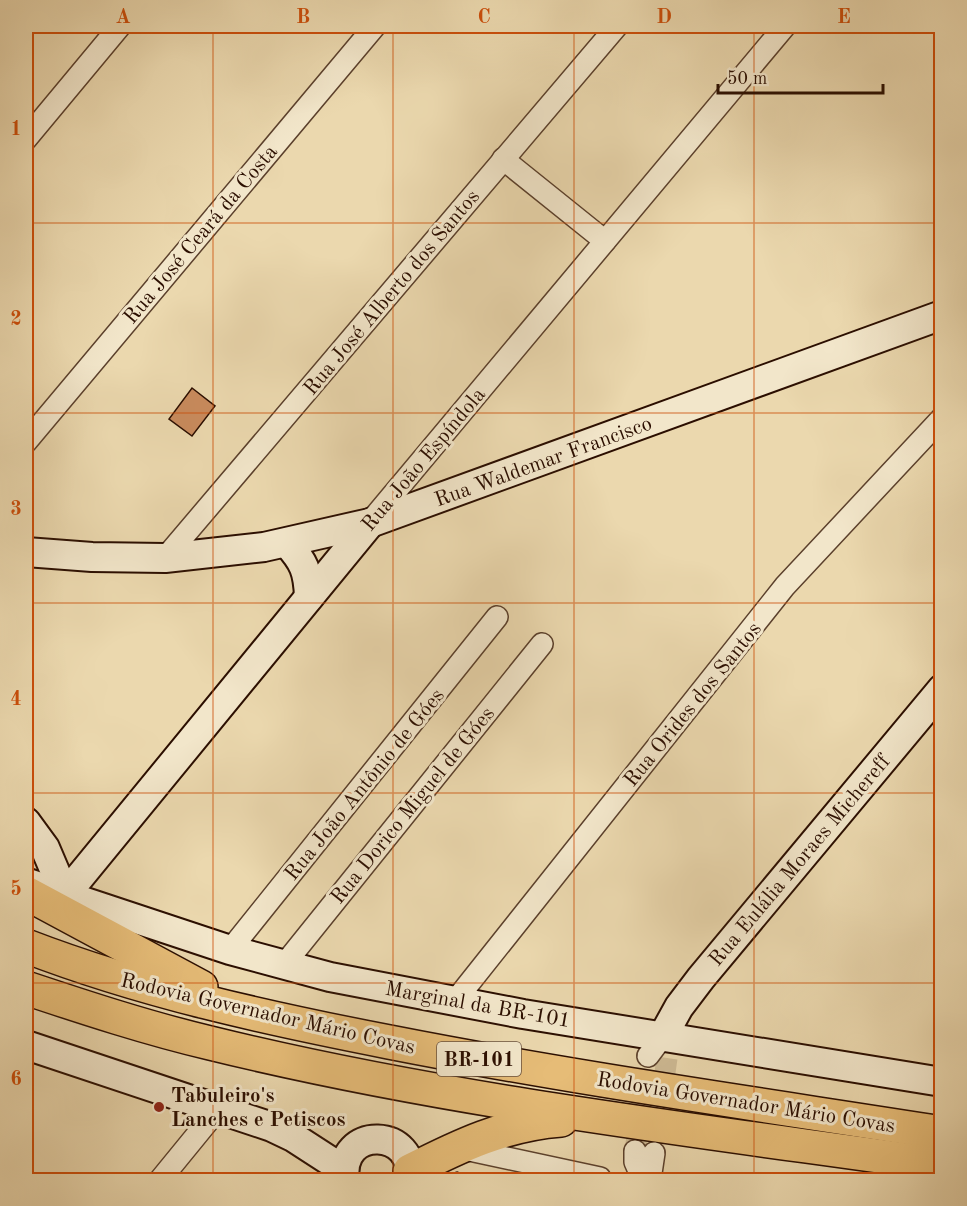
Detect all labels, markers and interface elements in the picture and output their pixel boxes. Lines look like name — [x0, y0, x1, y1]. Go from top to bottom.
text: A — [115, 8, 131, 28]
text: B — [296, 8, 310, 28]
text: C — [477, 8, 491, 28]
text: D — [656, 8, 672, 28]
text: E — [837, 8, 851, 28]
scale bar — [718, 57, 883, 95]
text: 50 m — [727, 70, 767, 88]
text: 1 — [10, 120, 22, 140]
street label: Rua José Ceará da Costa — [120, 141, 282, 328]
street label: Rua José Alberto dos Santos — [300, 186, 484, 400]
text: 2 — [10, 310, 22, 330]
street label: Rua João Espíndola — [358, 384, 490, 536]
street label: Rua Waldemar Francisco — [432, 413, 655, 512]
text: 3 — [10, 500, 22, 520]
street label: Rua Orides dos Santos — [620, 619, 766, 791]
street label: Rua João Antônio de Góes — [281, 685, 449, 885]
text: 4 — [10, 690, 22, 710]
street label: Rua Dorico Miguel de Góes — [327, 703, 499, 908]
street label: Rua Eulália Moraes Michereff — [706, 750, 895, 971]
text: 5 — [10, 879, 22, 900]
street label: Rodovia Governador Mário Covas — [118, 970, 417, 1059]
street label: Marginal da BR-101 — [383, 979, 572, 1032]
road number: BR-101 — [437, 1042, 521, 1076]
text: 6 — [10, 1070, 22, 1090]
street label: Rodovia Governador Mário Covas — [595, 1070, 896, 1137]
place label: Tabuleiro's Lanches e Petiscos — [171, 1086, 346, 1131]
marker: Tabuleiro's Lanches e Petiscos — [152, 1100, 166, 1114]

